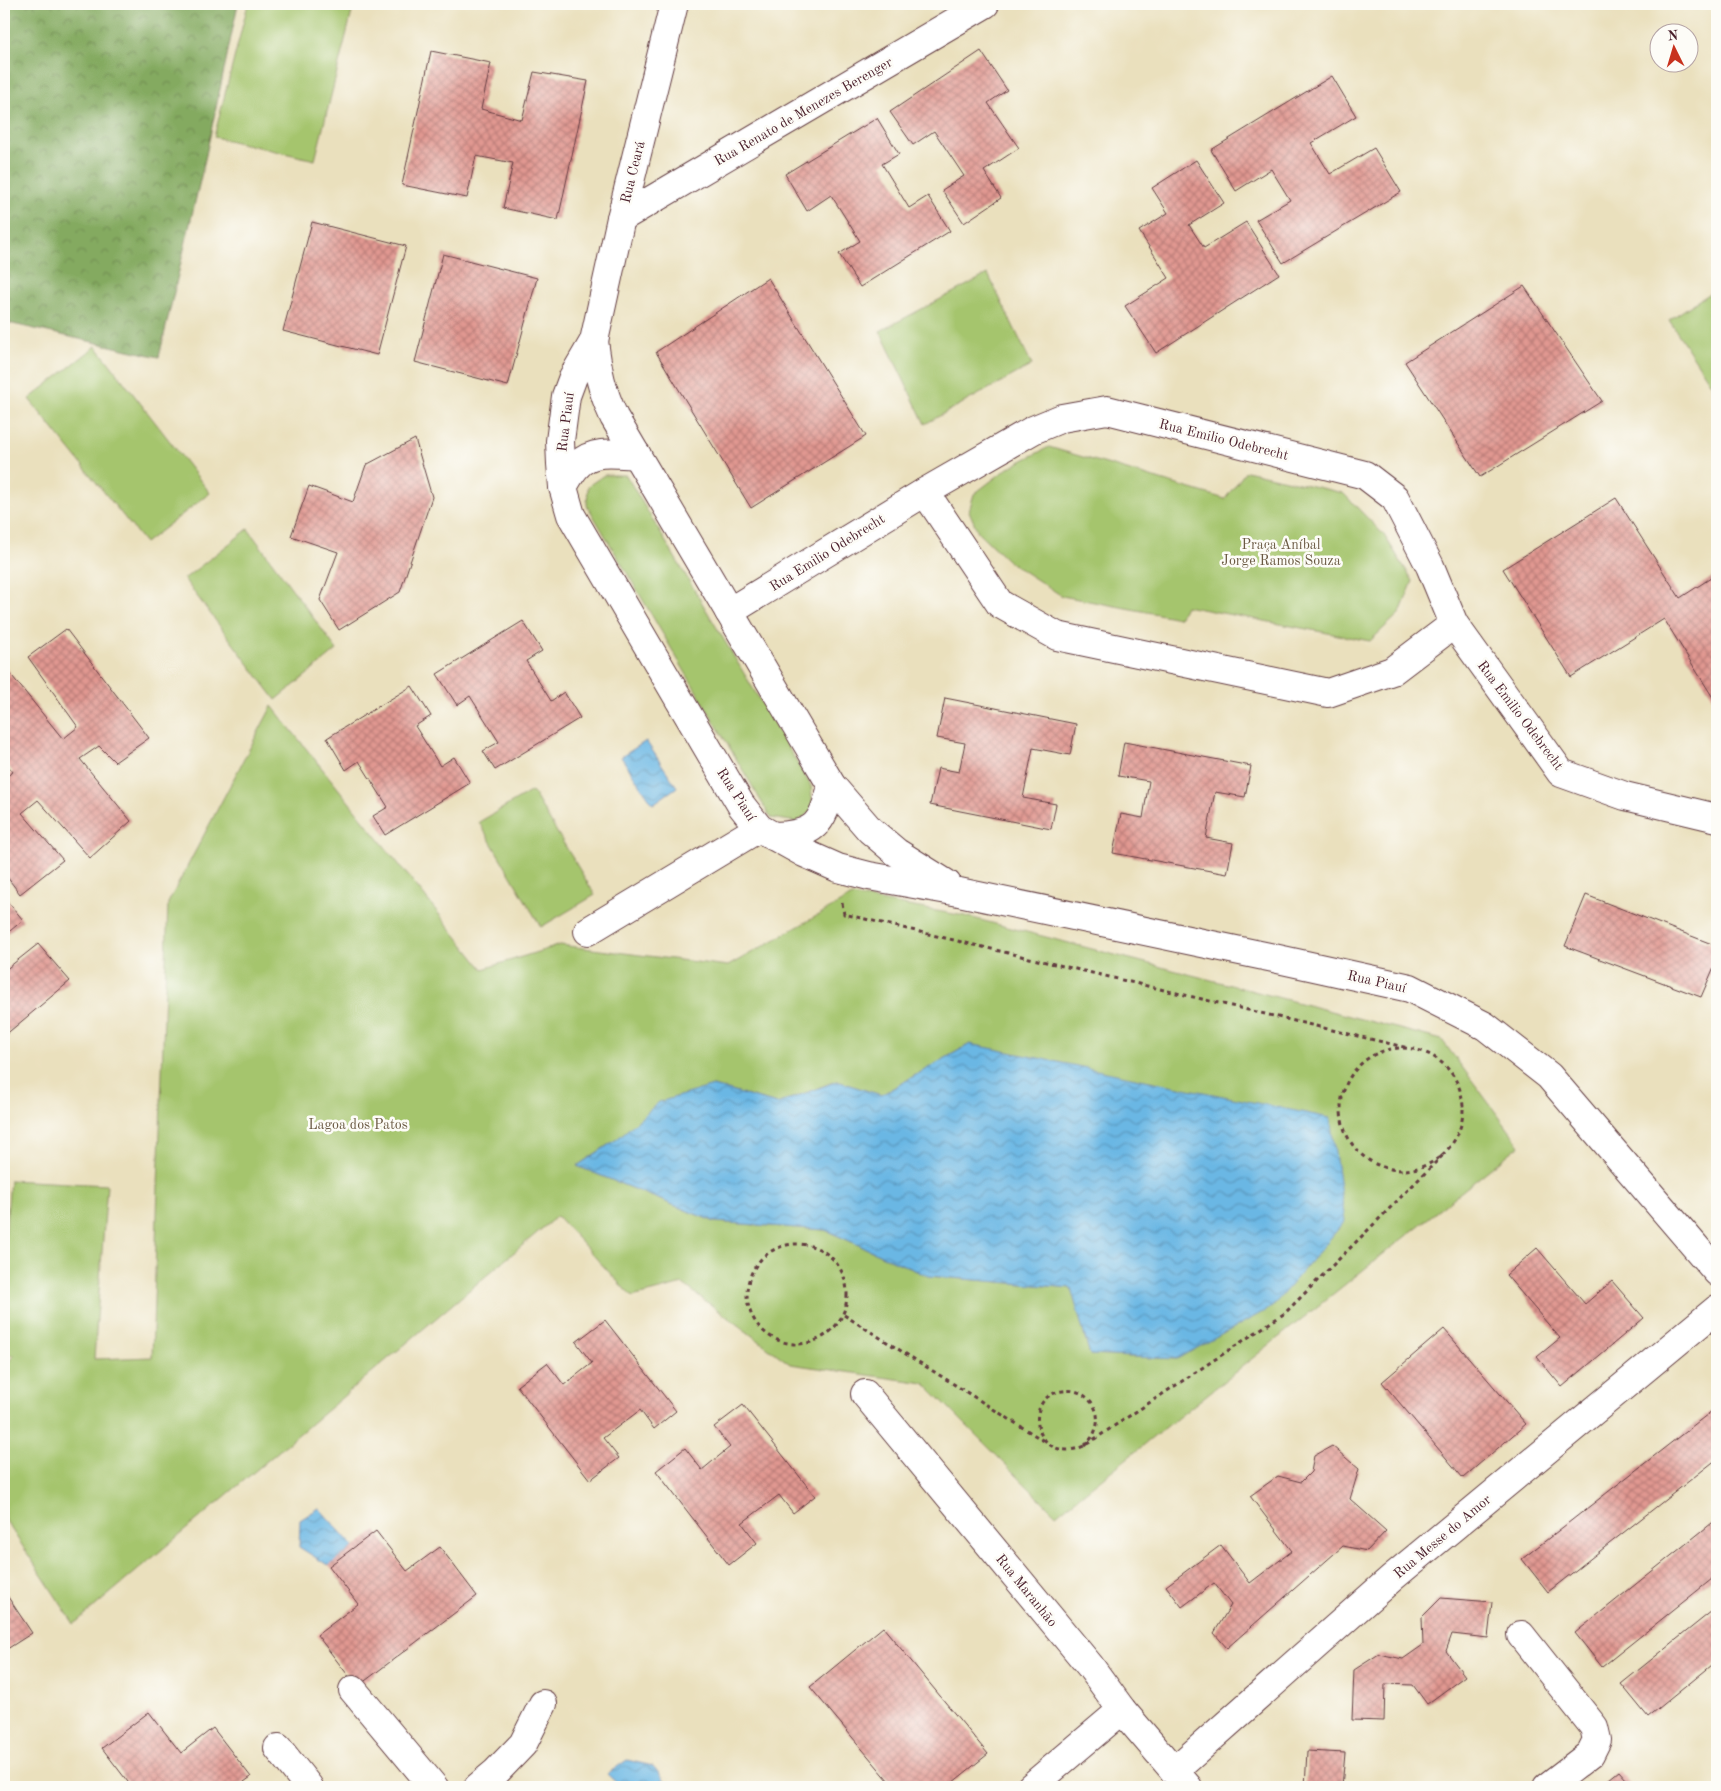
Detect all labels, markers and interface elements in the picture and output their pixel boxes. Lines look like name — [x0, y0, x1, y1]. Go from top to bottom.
north arrow — [1648, 22, 1698, 72]
text: N — [1667, 29, 1679, 43]
street label: Rua Renato de Menezes Berenger — [712, 55, 895, 169]
street label: Rua Ceará — [618, 140, 647, 205]
street label: Rua Piauí — [555, 391, 577, 453]
street label: Rua Emilio Odebrecht — [1158, 417, 1290, 463]
street label: Rua Emilio Odebrecht — [767, 512, 888, 594]
park label: Praça Aníbal Jorge Ramos Souza — [1221, 538, 1341, 568]
street label: Rua Emilio Odebrecht — [1475, 658, 1566, 773]
street label: Rua Piauí — [714, 766, 758, 824]
street label: Rua Piauí — [1346, 968, 1408, 996]
park label: Lagoa dos Patos — [308, 1118, 408, 1132]
street label: Rua Messe do Amor — [1392, 1492, 1494, 1581]
street label: Rua Maranhão — [993, 1552, 1060, 1630]

